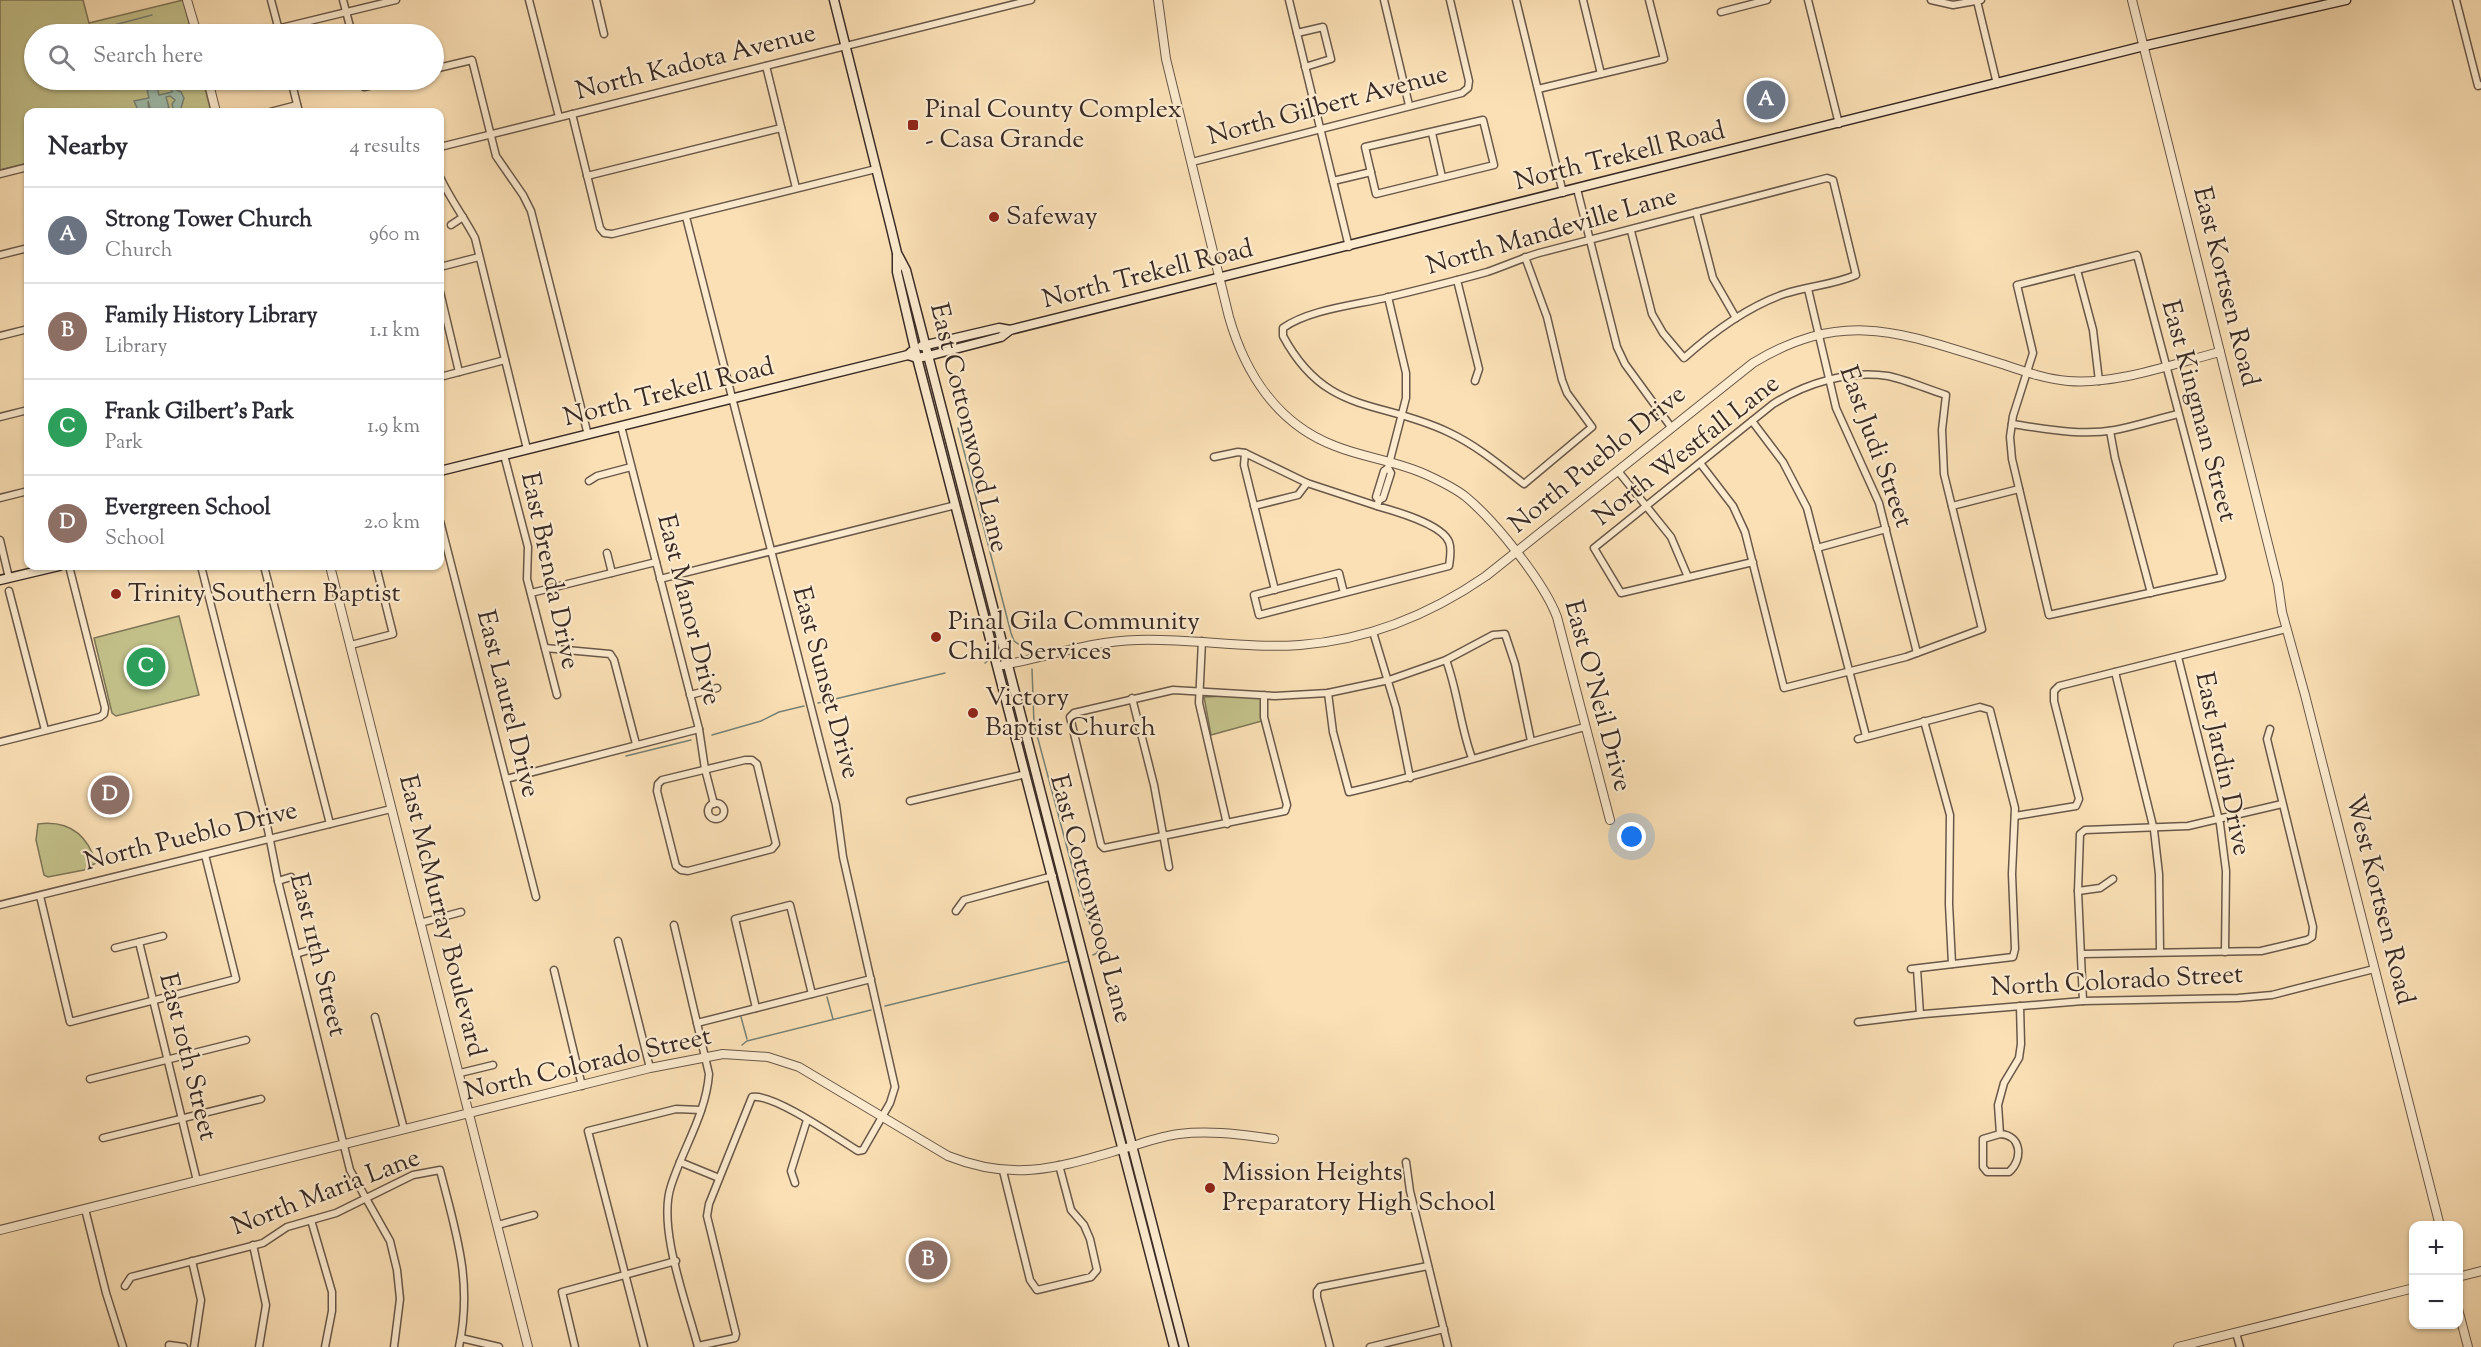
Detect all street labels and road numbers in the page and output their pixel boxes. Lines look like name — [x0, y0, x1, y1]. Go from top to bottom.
street label: North Kadota Avenue — [572, 15, 820, 111]
street label: North Gilbert Avenue — [1204, 56, 1452, 156]
street label: North Trekell Road — [1511, 113, 1730, 201]
street label: North Mandeville Lane — [1422, 179, 1682, 285]
street label: East Kortsen Road — [2182, 183, 2268, 391]
street label: North Trekell Road — [1039, 231, 1258, 319]
street label: East Kingman Street — [2151, 296, 2245, 526]
street label: East Cottonwood Lane — [919, 300, 1017, 556]
street label: North Trekell Road — [560, 349, 779, 437]
street label: East Judi Street — [1829, 361, 1921, 533]
street label: North Westfall Lane — [1586, 366, 1788, 536]
street label: North Pueblo Drive — [1501, 377, 1695, 543]
street label: East Brenda Drive — [510, 469, 588, 673]
street label: East Manor Drive — [646, 511, 730, 709]
street label: East Sunset Drive — [782, 583, 868, 783]
street label: East O'Neil Drive — [1554, 596, 1640, 796]
street label: East Laurel Drive — [466, 607, 548, 801]
street label: East Jardin Drive — [2184, 669, 2260, 859]
street label: East McMurray Boulevard — [388, 771, 494, 1061]
street label: East Cottonwood Lane — [1039, 771, 1141, 1027]
street label: West Kortsen Road — [2335, 791, 2423, 1009]
street label: North Pueblo Drive — [81, 795, 301, 879]
street label: East 11th Street — [279, 870, 355, 1041]
street label: North Colorado Street — [1990, 957, 2244, 1007]
street label: East 10th Street — [148, 969, 226, 1145]
street label: North Colorado Street — [461, 1019, 715, 1111]
street label: North Maria Lane — [226, 1140, 426, 1246]

